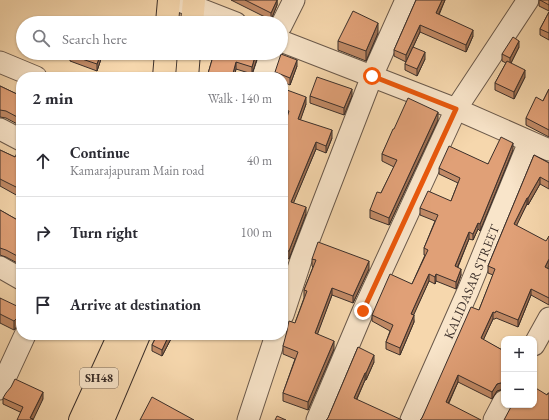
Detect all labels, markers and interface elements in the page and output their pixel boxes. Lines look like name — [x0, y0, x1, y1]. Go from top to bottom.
search box — [16, 16, 288, 60]
icon: search — [30, 27, 52, 49]
text: Search here — [62, 29, 127, 48]
route start — [363, 67, 381, 85]
text: 2 min — [32, 87, 73, 109]
text: Walk · 140 m — [208, 90, 272, 107]
text: Continue — [70, 143, 130, 162]
icon: ahead — [32, 150, 54, 172]
text: 40 m — [247, 152, 272, 169]
text: Kamarajapuram Main road — [70, 162, 204, 179]
icon: right — [32, 222, 54, 244]
street label: KALIDASAR STREET — [440, 222, 503, 342]
text: Turn right — [70, 223, 138, 242]
text: 100 m — [241, 224, 272, 241]
icon: arrive — [32, 294, 54, 316]
text: Arrive at destination — [70, 295, 201, 314]
route end — [354, 302, 372, 320]
map controls — [501, 336, 537, 408]
button: + — [501, 336, 537, 372]
road number: SH48 — [80, 368, 118, 388]
button: − — [501, 372, 537, 408]

